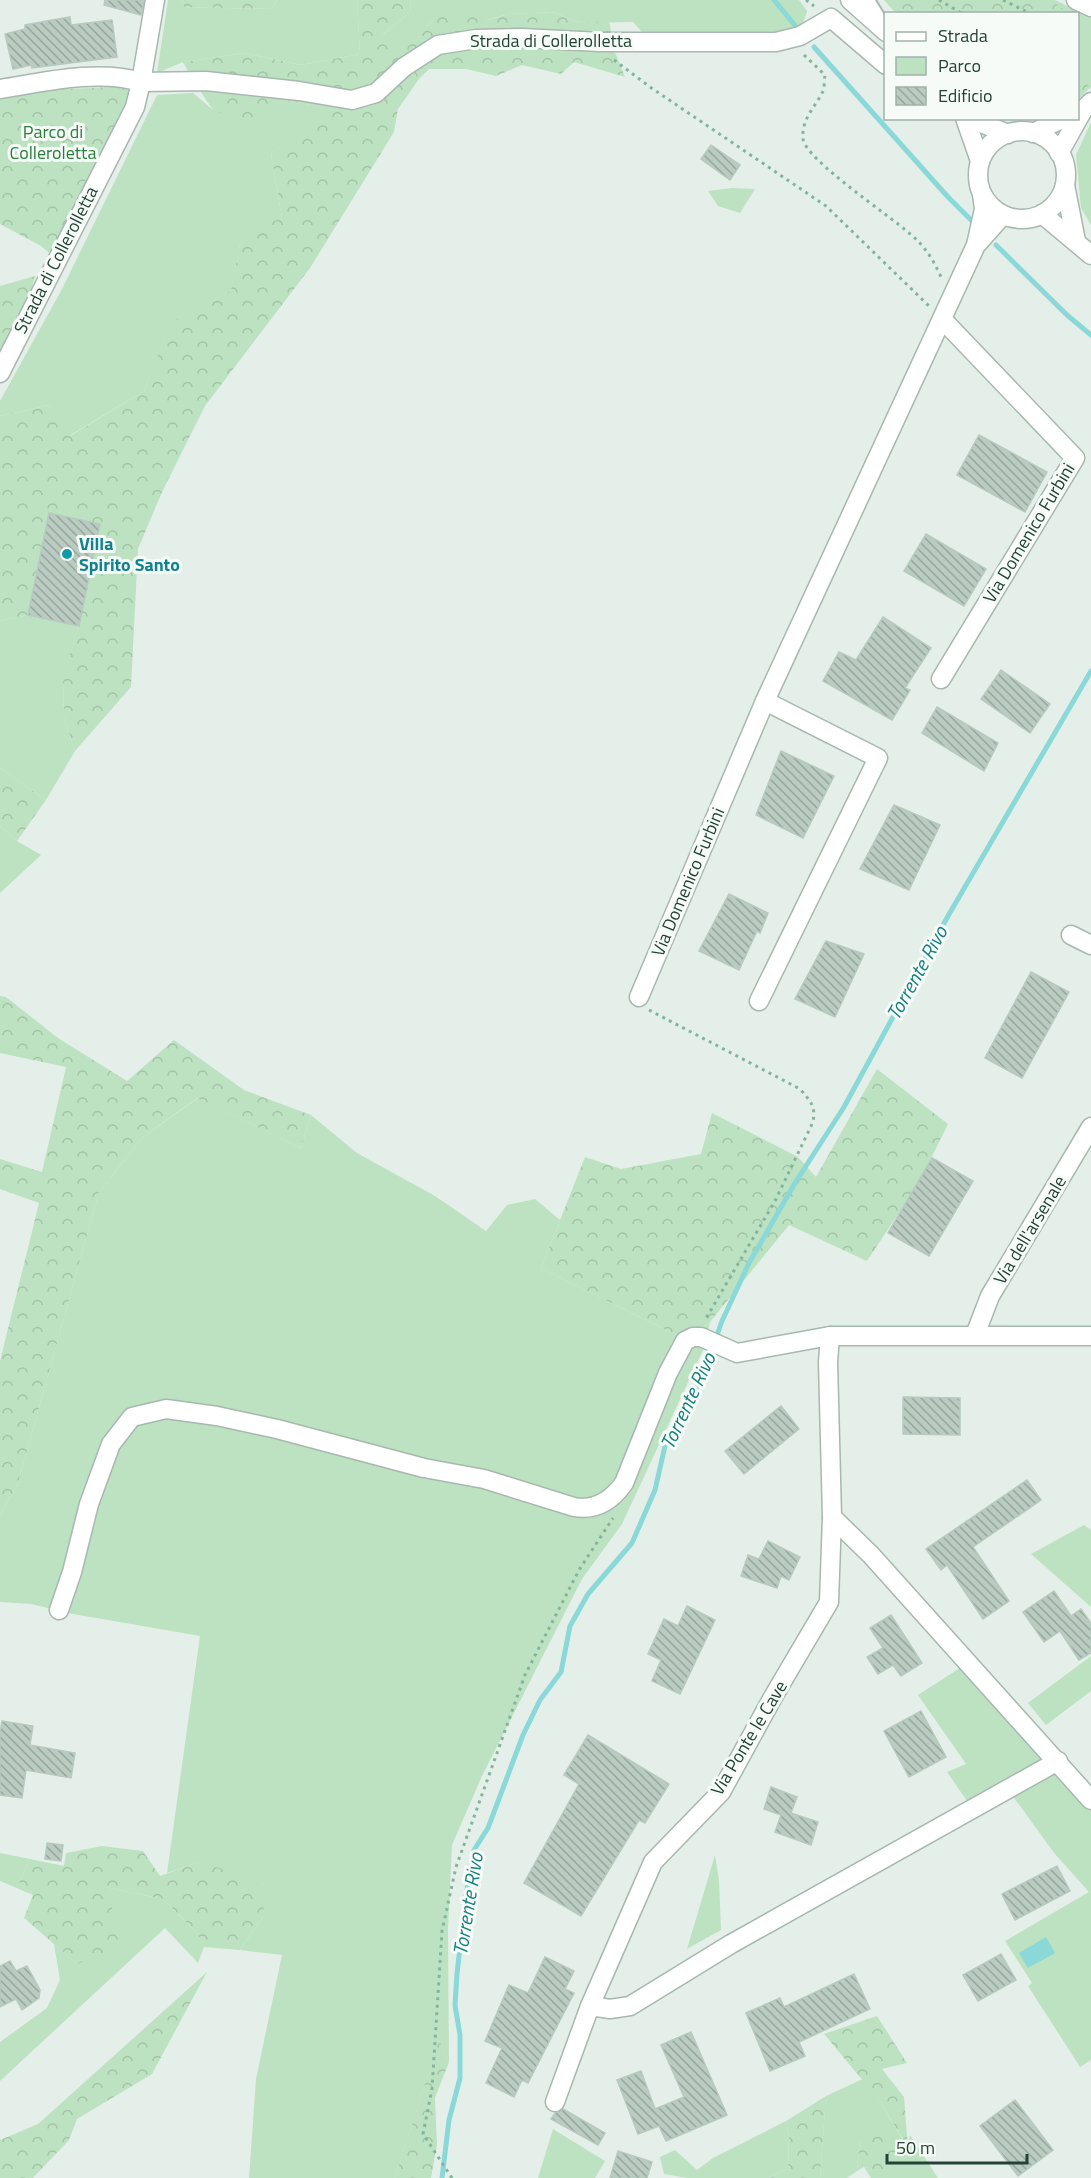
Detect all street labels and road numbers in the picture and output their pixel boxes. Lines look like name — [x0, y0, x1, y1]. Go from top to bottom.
street label: Strada di Collerolletta — [470, 27, 632, 54]
street label: Strada di Collerolletta — [7, 181, 104, 338]
street label: Via Domenico Furbini — [976, 457, 1081, 608]
street label: Via Domenico Furbini — [644, 803, 731, 960]
street label: Via dell'arsenale — [986, 1170, 1073, 1289]
street label: Via Ponte le Cave — [704, 1675, 794, 1800]

